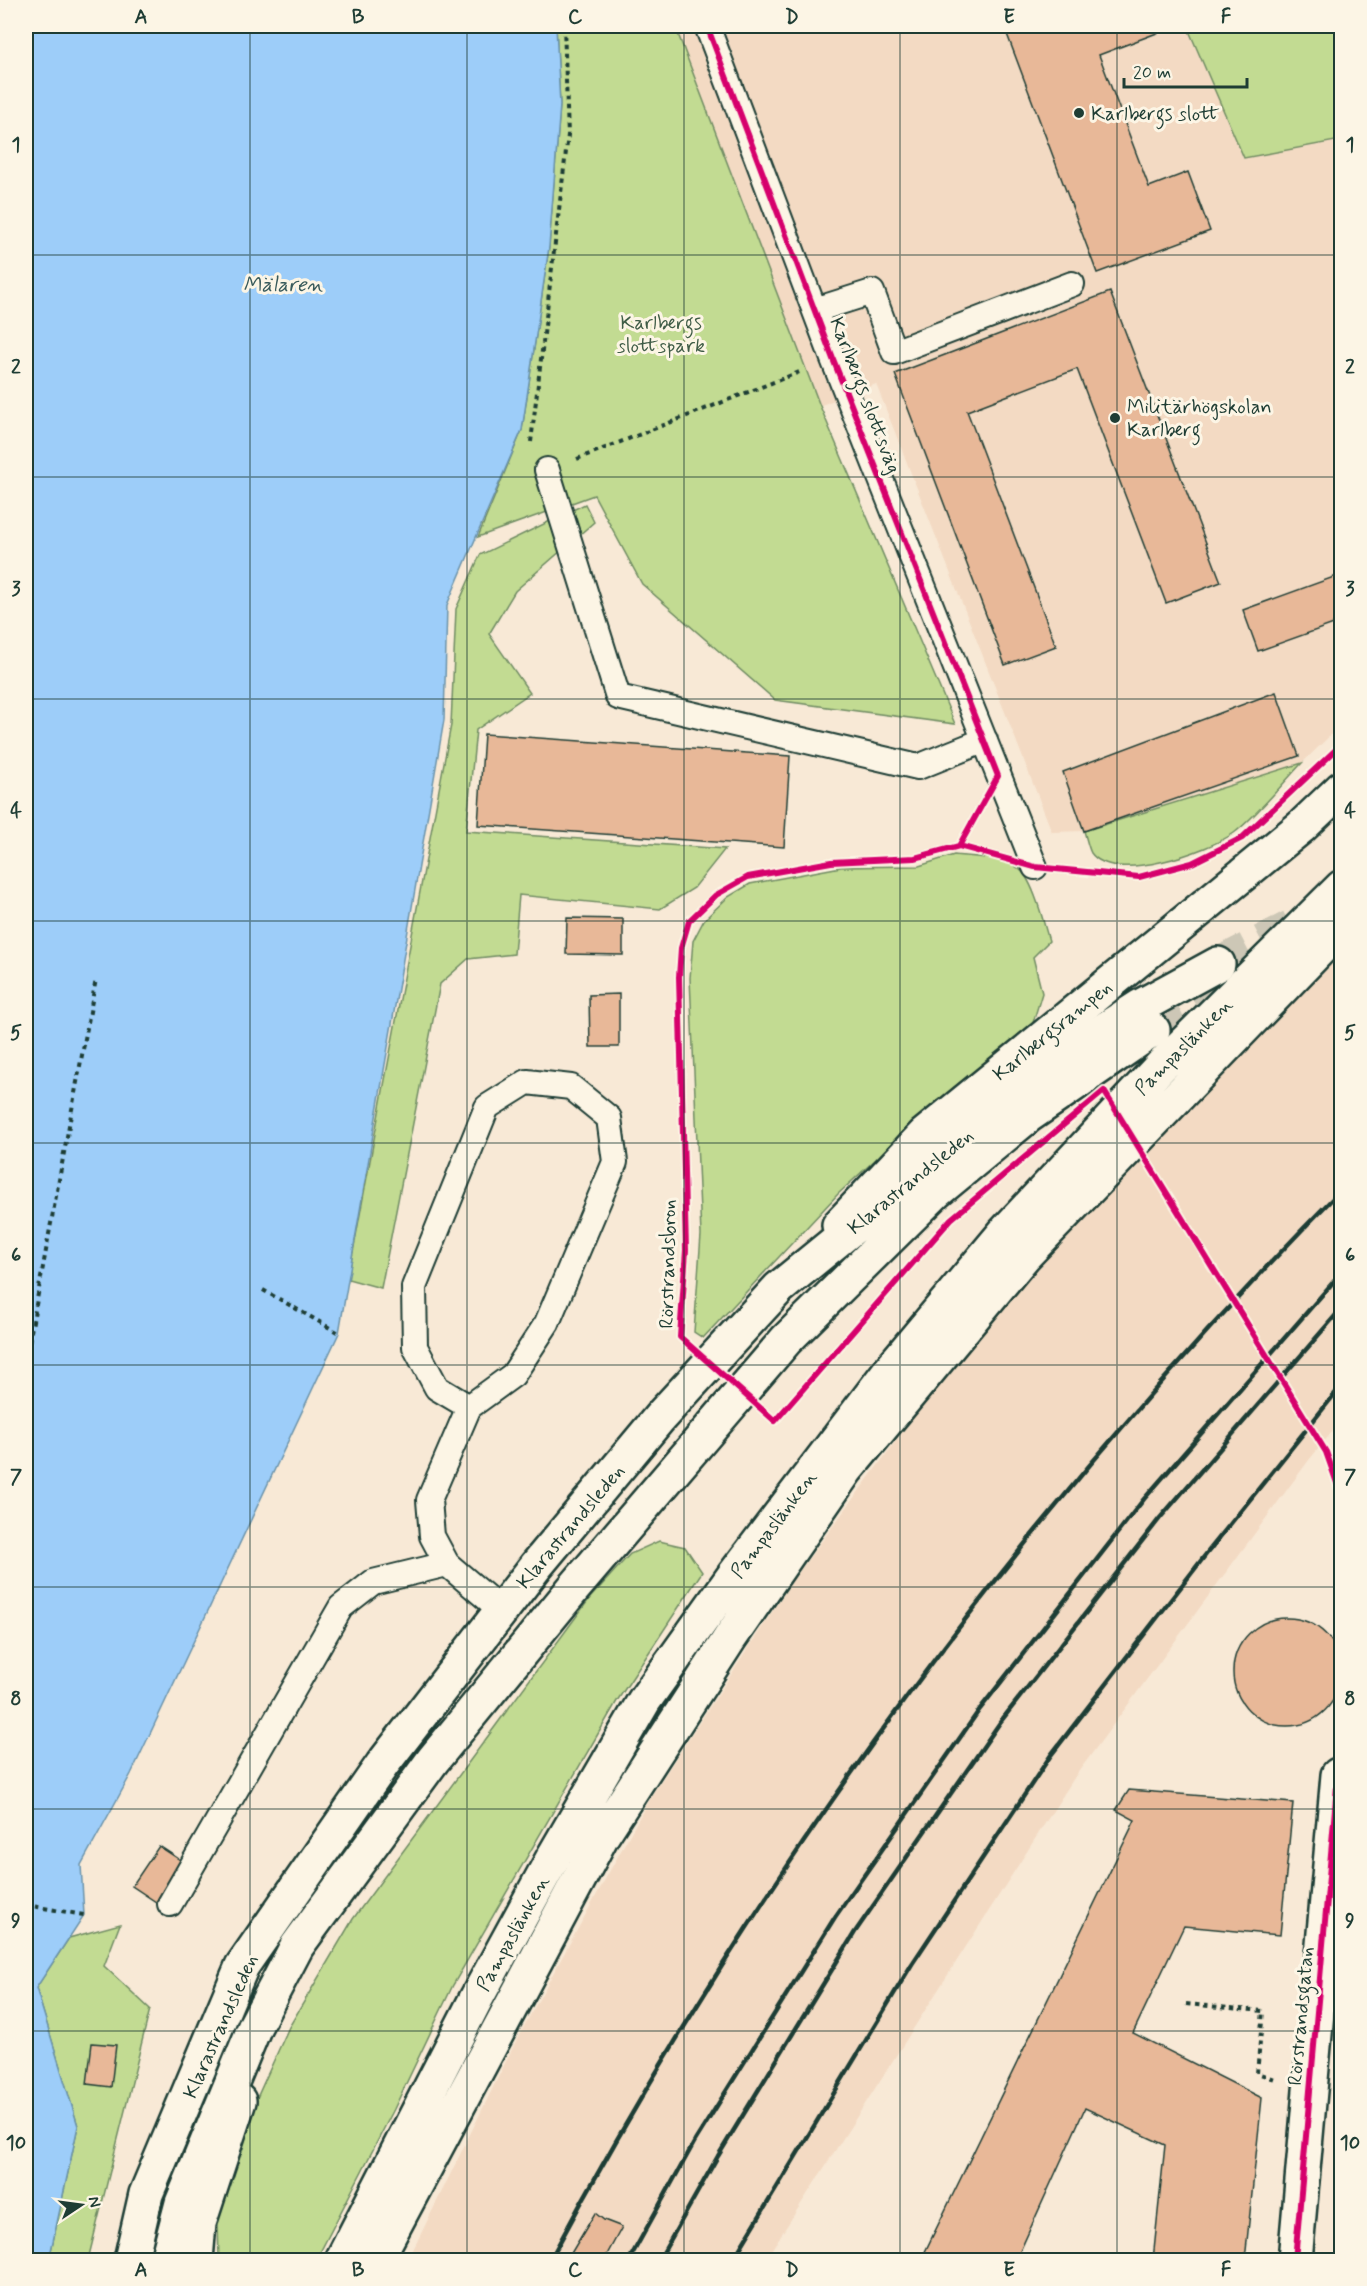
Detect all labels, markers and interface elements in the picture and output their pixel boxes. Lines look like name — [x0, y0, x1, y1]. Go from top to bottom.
text: A — [134, 4, 148, 31]
text: B — [352, 4, 365, 31]
text: C — [568, 4, 583, 31]
text: D — [785, 4, 799, 31]
text: E — [1003, 4, 1015, 31]
text: F — [1221, 4, 1232, 31]
scale bar — [1124, 51, 1247, 89]
text: 20 m — [1133, 61, 1171, 85]
place label: Karlbergs slott — [1091, 101, 1220, 130]
marker: Karlbergs slott — [1072, 106, 1086, 120]
text: 1 — [12, 132, 20, 159]
text: 1 — [1346, 132, 1354, 159]
water label: Mälaren — [243, 271, 323, 299]
park label: Karlbergs slottspark — [617, 310, 705, 360]
street label: Karlbergs slottsväg — [820, 313, 907, 478]
text: 2 — [11, 354, 21, 381]
text: 2 — [1345, 354, 1355, 381]
place label: Militärhögskolan Karlberg — [1127, 394, 1272, 446]
marker: Militärhögskolan Karlberg — [1108, 411, 1122, 425]
text: 3 — [11, 576, 21, 603]
text: 3 — [1345, 576, 1355, 603]
text: 4 — [10, 798, 22, 825]
text: 4 — [1344, 798, 1356, 825]
street label: Karlbergsrampen — [988, 975, 1120, 1089]
street label: Pampaslänken — [1129, 992, 1239, 1102]
text: 5 — [10, 1020, 22, 1047]
text: 5 — [1344, 1020, 1356, 1047]
street label: Klarastrandsleden — [842, 1123, 980, 1241]
street label: Rörstrandsbron — [654, 1199, 683, 1329]
text: 6 — [11, 1242, 21, 1269]
text: 6 — [1345, 1242, 1355, 1269]
street label: Klarastrandsleden — [511, 1459, 631, 1595]
text: 7 — [10, 1464, 22, 1491]
text: 7 — [1344, 1464, 1356, 1491]
street label: Pampaslänken — [725, 1465, 824, 1584]
text: 8 — [10, 1686, 22, 1713]
text: 8 — [1344, 1686, 1356, 1713]
street label: Pampaslänken — [470, 1871, 556, 1996]
text: 9 — [11, 1908, 21, 1935]
text: 9 — [1345, 1908, 1355, 1935]
street label: Rörstrandsgatan — [1282, 1946, 1323, 2087]
street label: Klarastrandsleden — [178, 1950, 265, 2103]
text: 10 — [6, 2130, 26, 2157]
text: 10 — [1340, 2130, 1360, 2157]
north arrow — [51, 2175, 111, 2235]
text: N — [83, 2194, 106, 2210]
text: A — [134, 2257, 148, 2284]
text: B — [352, 2257, 365, 2284]
text: C — [568, 2257, 583, 2284]
text: D — [785, 2257, 799, 2284]
text: E — [1003, 2257, 1015, 2284]
text: F — [1221, 2257, 1232, 2284]

